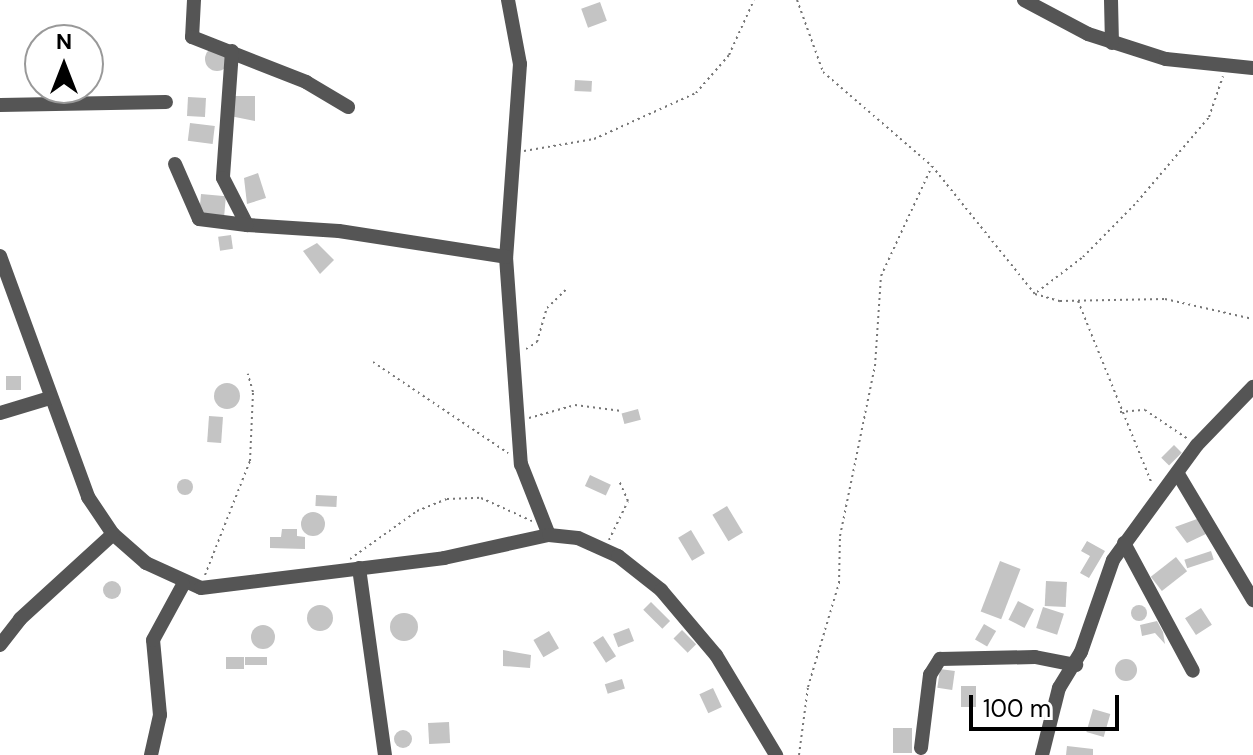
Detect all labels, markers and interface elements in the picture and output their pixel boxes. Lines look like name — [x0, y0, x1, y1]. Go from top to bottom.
north arrow — [24, 24, 104, 104]
text: N — [56, 27, 72, 56]
scale bar — [973, 679, 1123, 729]
text: 100 m — [983, 693, 1051, 724]

